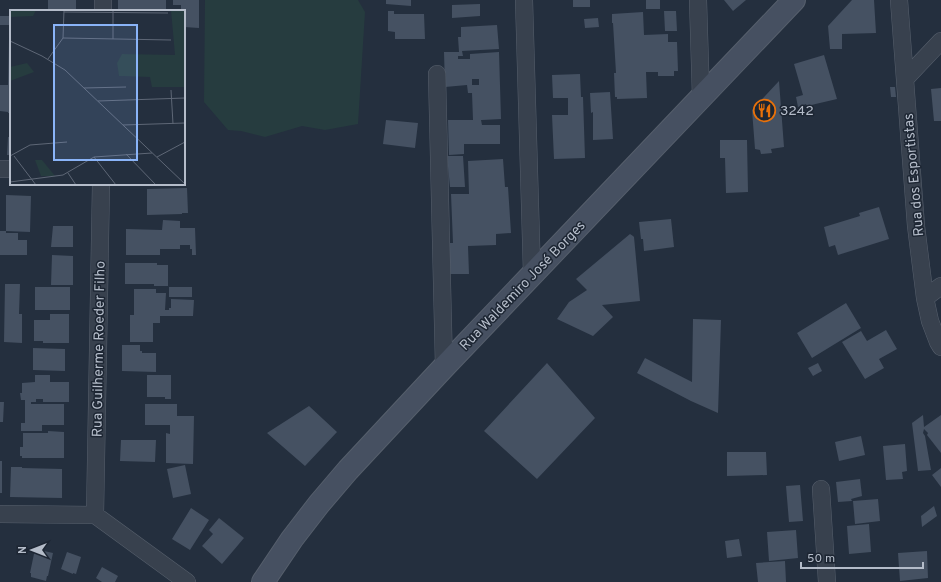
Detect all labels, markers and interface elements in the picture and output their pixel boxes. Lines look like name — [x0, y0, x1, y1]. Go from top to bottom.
inset map — [10, 10, 185, 185]
restaurant icon: 3242 — [752, 97, 778, 123]
place label: 3242 — [780, 103, 814, 120]
street label: Rua dos Esportistas — [901, 113, 928, 237]
street label: Rua Waldemiro José Borges — [457, 218, 589, 354]
street label: Rua Guilherme Roeder Filho — [89, 260, 110, 437]
north arrow — [12, 530, 52, 570]
scale bar — [801, 544, 923, 570]
text: N — [16, 546, 30, 554]
text: 50 m — [807, 551, 835, 567]

